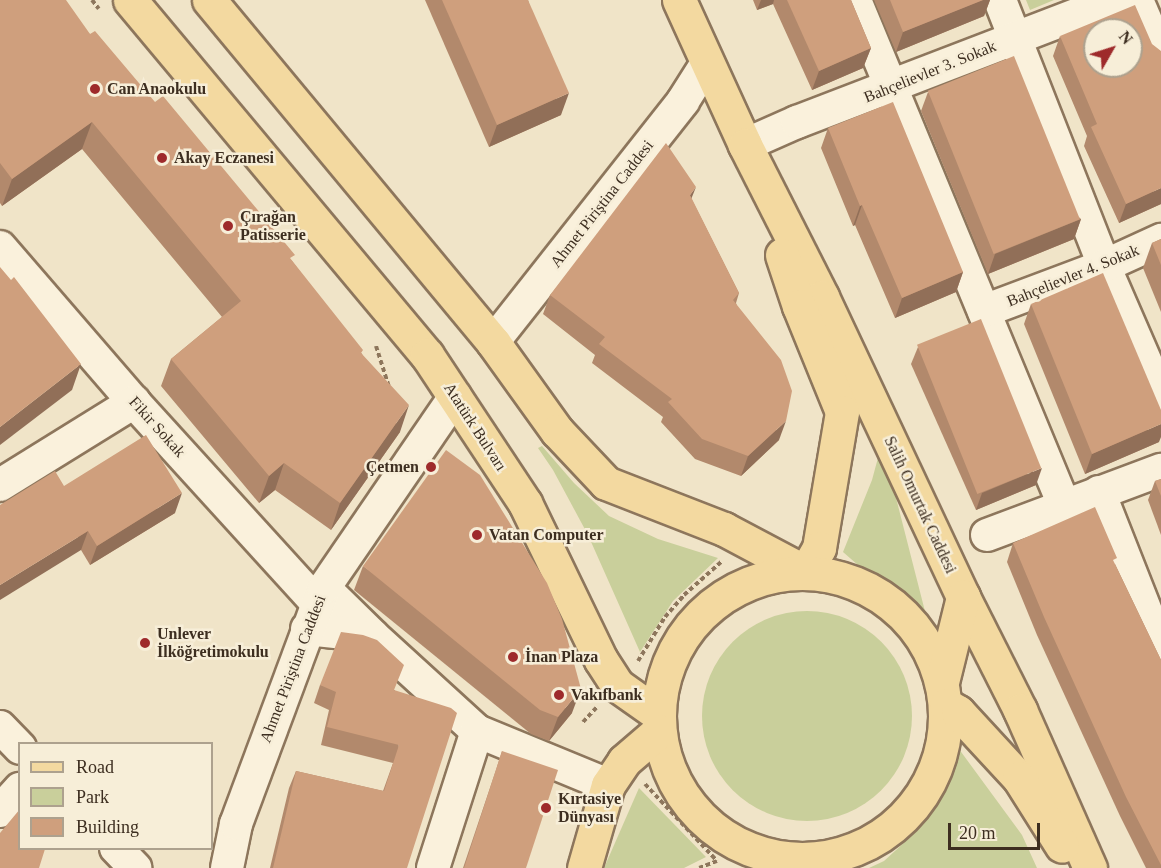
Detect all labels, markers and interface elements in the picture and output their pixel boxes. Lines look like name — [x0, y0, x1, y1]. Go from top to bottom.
north arrow — [1083, 18, 1143, 78]
text: N — [1116, 28, 1136, 47]
street label: Bahçelievler 3. Sokak — [861, 37, 999, 107]
place label: Can Anaokulu — [107, 79, 207, 99]
marker: Can Anaokulu — [88, 82, 102, 96]
street label: Ahmet Piriştina Caddesi — [546, 136, 658, 272]
place label: Akay Eczanesi — [174, 148, 274, 168]
marker: Akay Eczanesi — [155, 151, 169, 165]
place label: Çırağan Patisserie — [240, 207, 306, 245]
marker: Çırağan Patisserie — [221, 219, 235, 233]
street label: Bahçelievler 4. Sokak — [1004, 241, 1142, 311]
street label: Atatürk Bulvarı — [439, 379, 511, 475]
street label: Fikir Sokak — [125, 393, 189, 461]
street label: Salih Omurtak Caddesi — [880, 433, 960, 577]
place label: Çetmen — [366, 457, 419, 477]
marker: Çetmen — [424, 460, 438, 474]
place label: Vatan Computer — [489, 525, 604, 545]
marker: Vatan Computer — [470, 528, 484, 542]
street label: Ahmet Piriştina Caddesi — [256, 593, 330, 745]
place label: Unlever İlköğretimokulu — [157, 624, 269, 662]
marker: Unlever İlköğretimokulu — [138, 636, 152, 650]
place label: İnan Plaza — [525, 647, 598, 667]
marker: İnan Plaza — [506, 650, 520, 664]
place label: Vakıfbank — [571, 685, 642, 705]
marker: Vakıfbank — [552, 688, 566, 702]
legend — [18, 742, 213, 850]
text: Road — [76, 757, 114, 777]
text: Park — [76, 787, 109, 807]
place label: Kırtasiye Dünyası — [558, 789, 621, 827]
marker: Kırtasiye Dünyası — [539, 801, 553, 815]
scale bar — [951, 811, 1042, 849]
text: Building — [76, 817, 139, 837]
text: 20 m — [959, 823, 996, 843]

